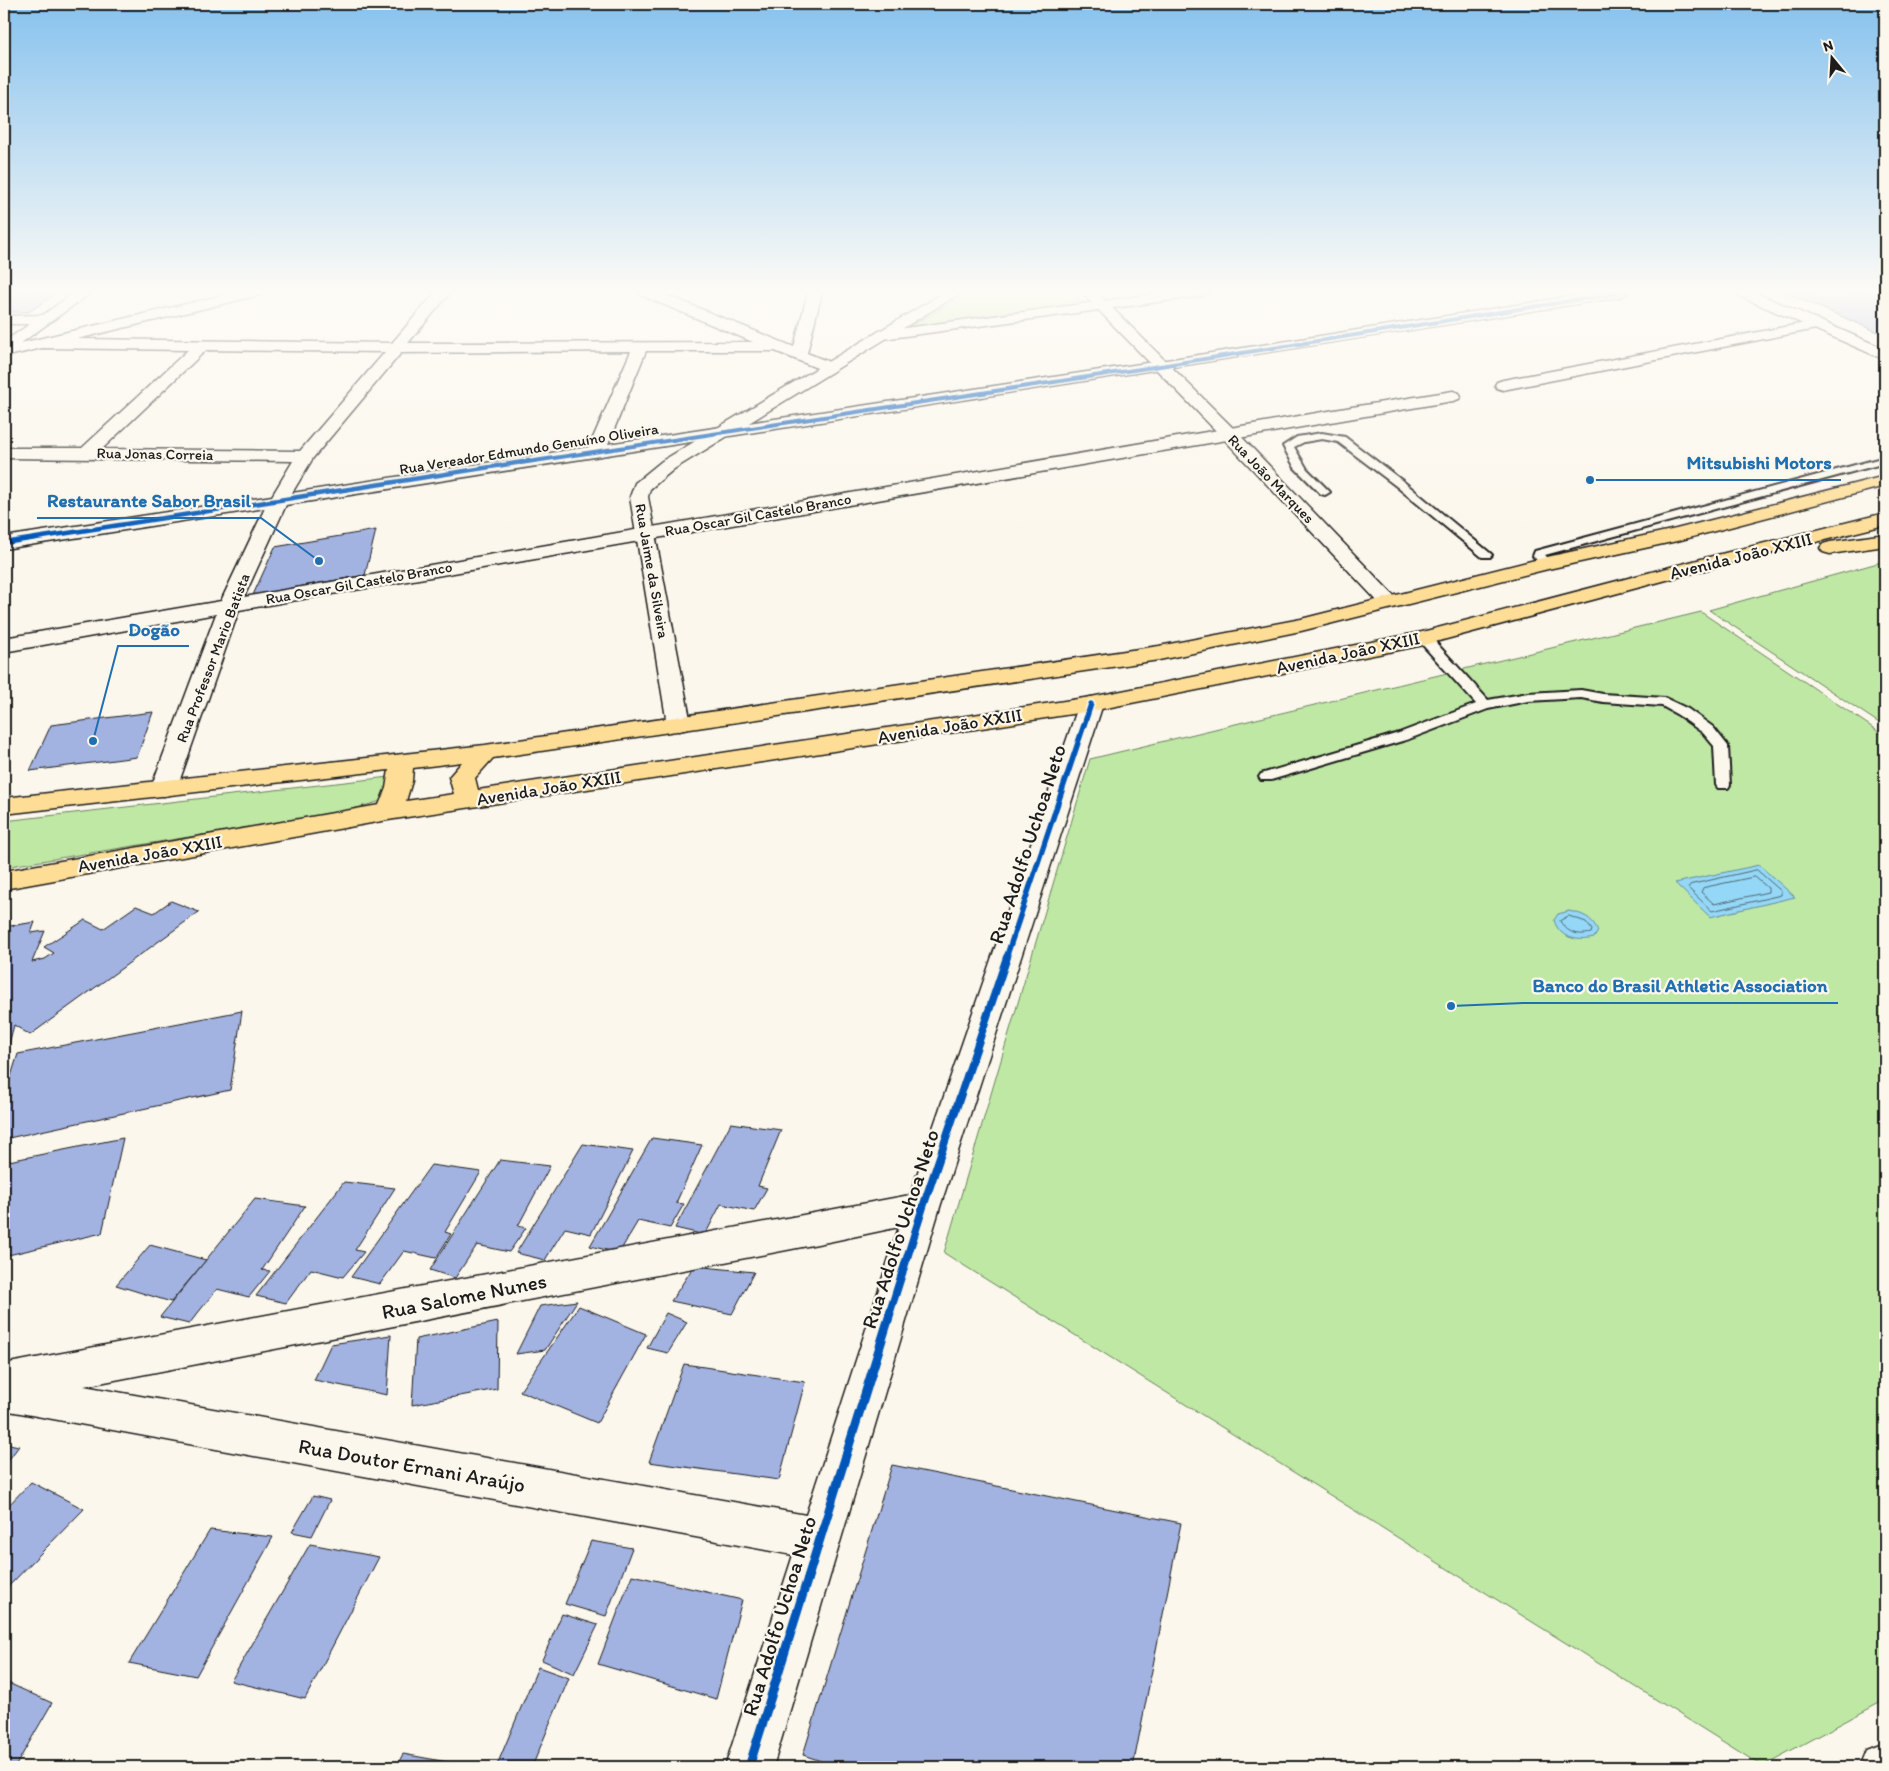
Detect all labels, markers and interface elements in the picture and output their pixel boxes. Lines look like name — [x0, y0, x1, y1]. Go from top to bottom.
north arrow — [1806, 32, 1856, 82]
text: N — [1821, 37, 1835, 56]
street label: Rua Vereador Edmundo Genuíno Oliveira — [398, 420, 660, 478]
street label: Rua João Marques — [1224, 431, 1318, 527]
street label: Rua Jonas Correia — [97, 444, 214, 464]
callout: Mitsubishi Motors — [1676, 446, 1841, 480]
text: Mitsubishi Motors — [1686, 451, 1832, 474]
callout: Restaurante Sabor Brasil — [37, 484, 261, 518]
text: Restaurante Sabor Brasil — [47, 489, 252, 512]
street label: Rua Oscar Gil Castelo Branco — [663, 490, 853, 540]
street label: Rua Jaime da Silveira — [631, 502, 673, 640]
street label: Avenida João XXIII — [1667, 528, 1815, 584]
street label: Rua Oscar Gil Castelo Branco — [264, 558, 454, 608]
street label: Rua Professor Mario Batista — [172, 570, 254, 745]
callout: Dogão — [118, 612, 189, 646]
text: Dogão — [128, 618, 180, 641]
street label: Avenida João XXIII — [1274, 627, 1422, 679]
street label: Avenida João XXIII — [876, 704, 1024, 748]
street label: Rua Adolfo Uchoa Neto — [983, 741, 1071, 947]
street label: Avenida João XXIII — [475, 766, 623, 810]
street label: Avenida João XXIII — [76, 830, 224, 878]
callout: Banco do Brasil Athletic Association — [1523, 969, 1838, 1003]
text: Banco do Brasil Athletic Association — [1533, 974, 1828, 997]
street label: Rua Adolfo Uchoa Neto — [856, 1126, 944, 1332]
street label: Rua Salome Nunes — [379, 1268, 549, 1324]
street label: Rua Doutor Ernani Araújo — [297, 1433, 527, 1497]
street label: Rua Adolfo Uchoa Neto — [737, 1513, 821, 1719]

